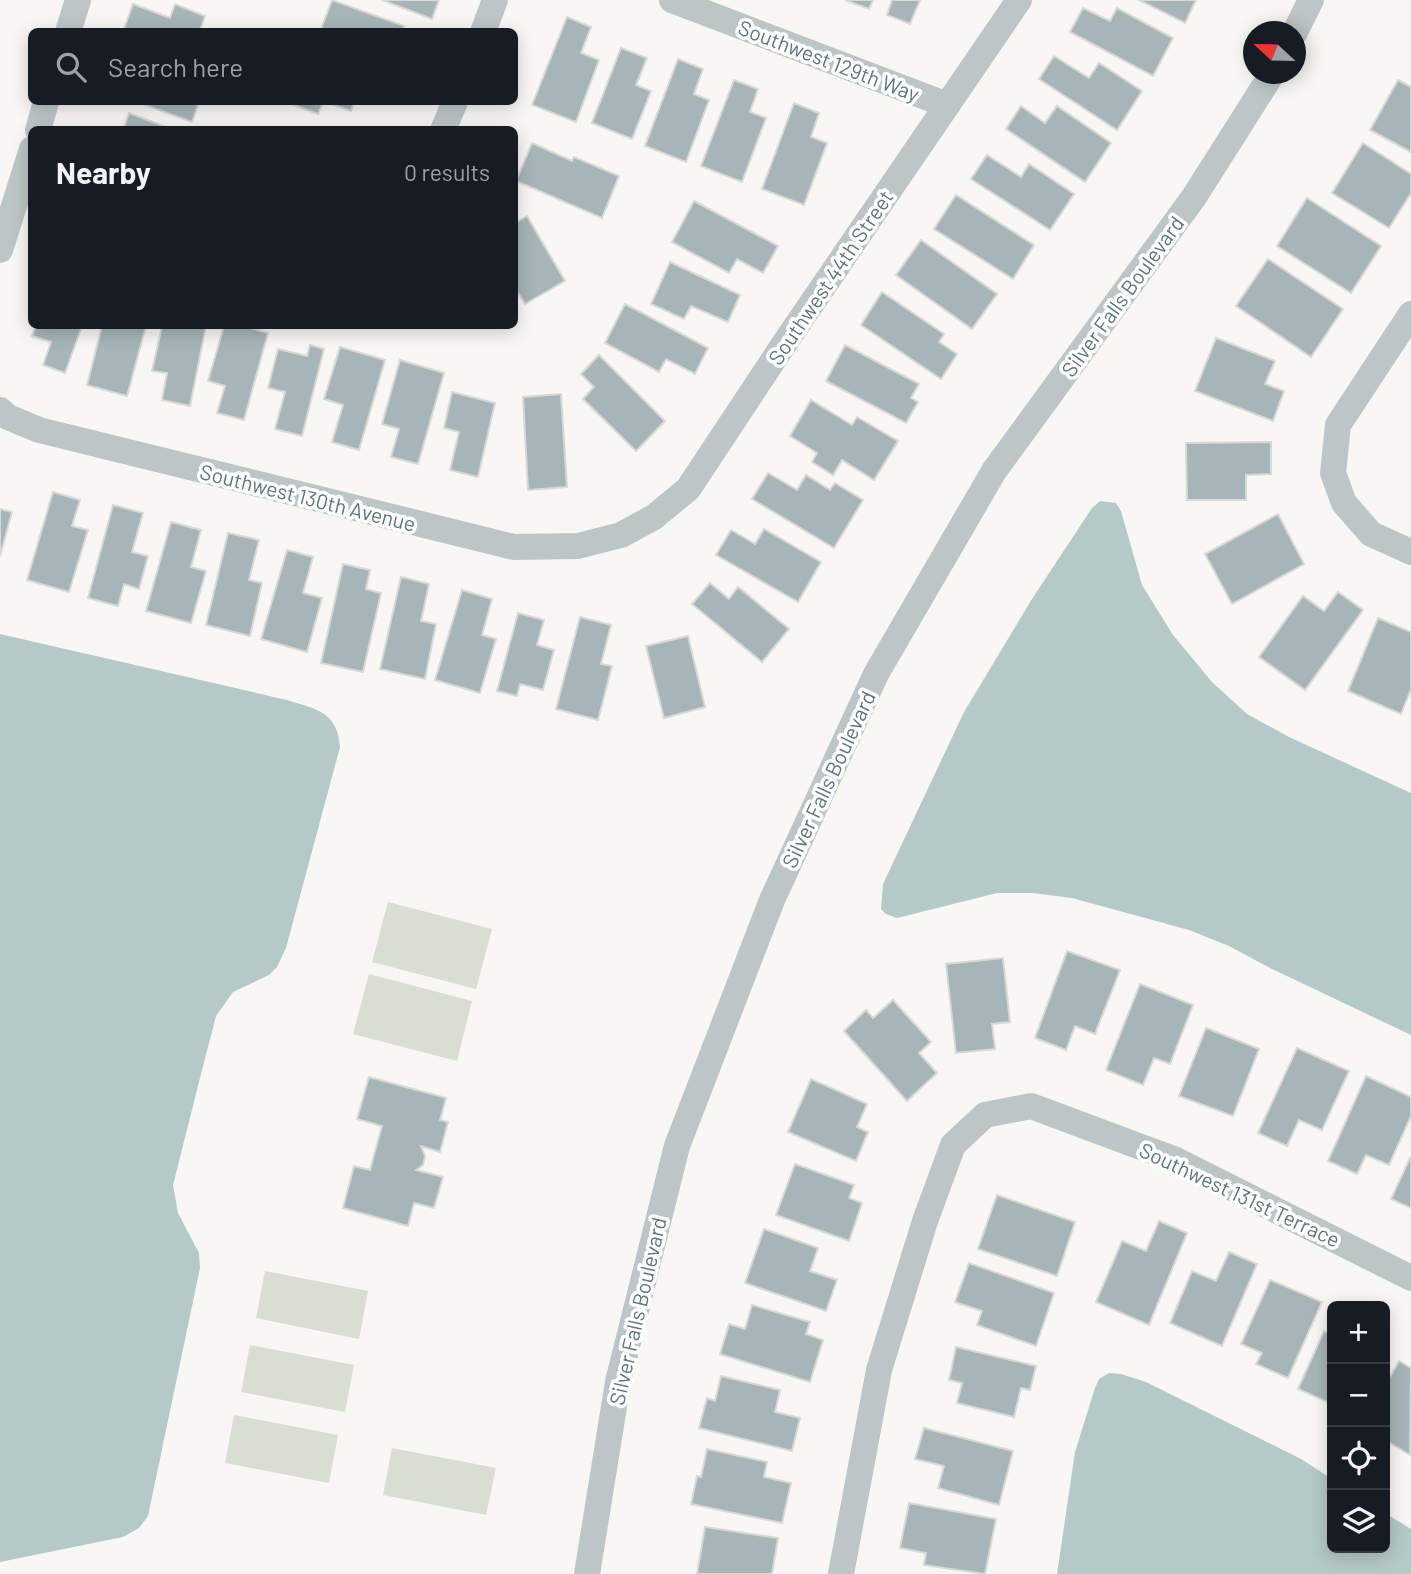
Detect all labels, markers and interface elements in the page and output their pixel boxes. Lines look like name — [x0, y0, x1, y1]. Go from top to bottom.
street label: Southwest 129th Way — [735, 14, 923, 106]
north arrow — [1243, 21, 1306, 84]
search box — [28, 28, 518, 105]
icon: search — [52, 48, 90, 86]
text: Search here — [108, 51, 243, 82]
text: Nearby — [56, 154, 151, 190]
text: 0 results — [404, 158, 490, 186]
street label: Southwest 44th Street — [762, 185, 898, 369]
street label: Silver Falls Boulevard — [1055, 211, 1189, 381]
street label: Southwest 130th Avenue — [198, 458, 418, 536]
street label: Silver Falls Boulevard — [776, 687, 880, 871]
street label: Southwest 131st Terrace — [1136, 1137, 1344, 1251]
street label: Silver Falls Boulevard — [603, 1215, 671, 1407]
map controls — [1327, 1301, 1390, 1553]
button: + — [1327, 1301, 1390, 1364]
button: − — [1327, 1364, 1390, 1427]
button: locate — [1327, 1427, 1390, 1490]
button: layers — [1327, 1490, 1390, 1553]

